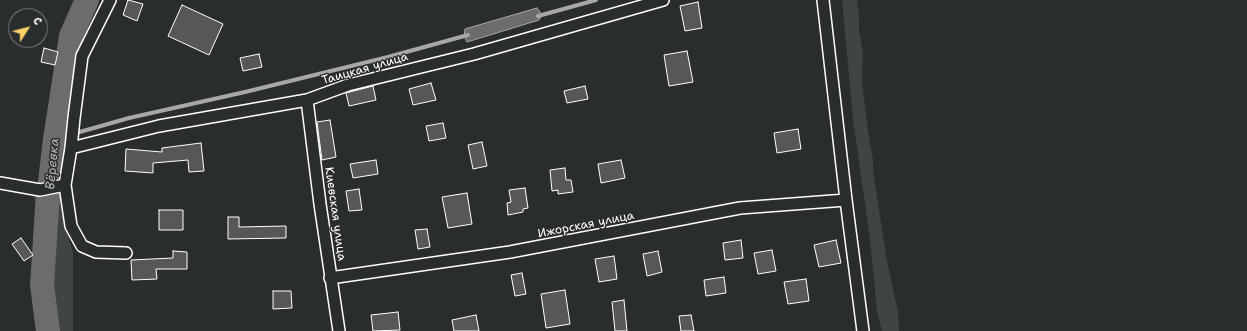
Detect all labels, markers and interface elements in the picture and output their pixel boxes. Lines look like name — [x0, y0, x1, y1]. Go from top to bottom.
north arrow — [8, 8, 48, 48]
text: С — [29, 14, 45, 28]
street label: Таицкая улица — [320, 50, 410, 88]
water label: Вёревка — [43, 138, 63, 190]
street label: Киевская улица — [321, 166, 349, 262]
street label: Ижорская улица — [537, 209, 635, 241]

